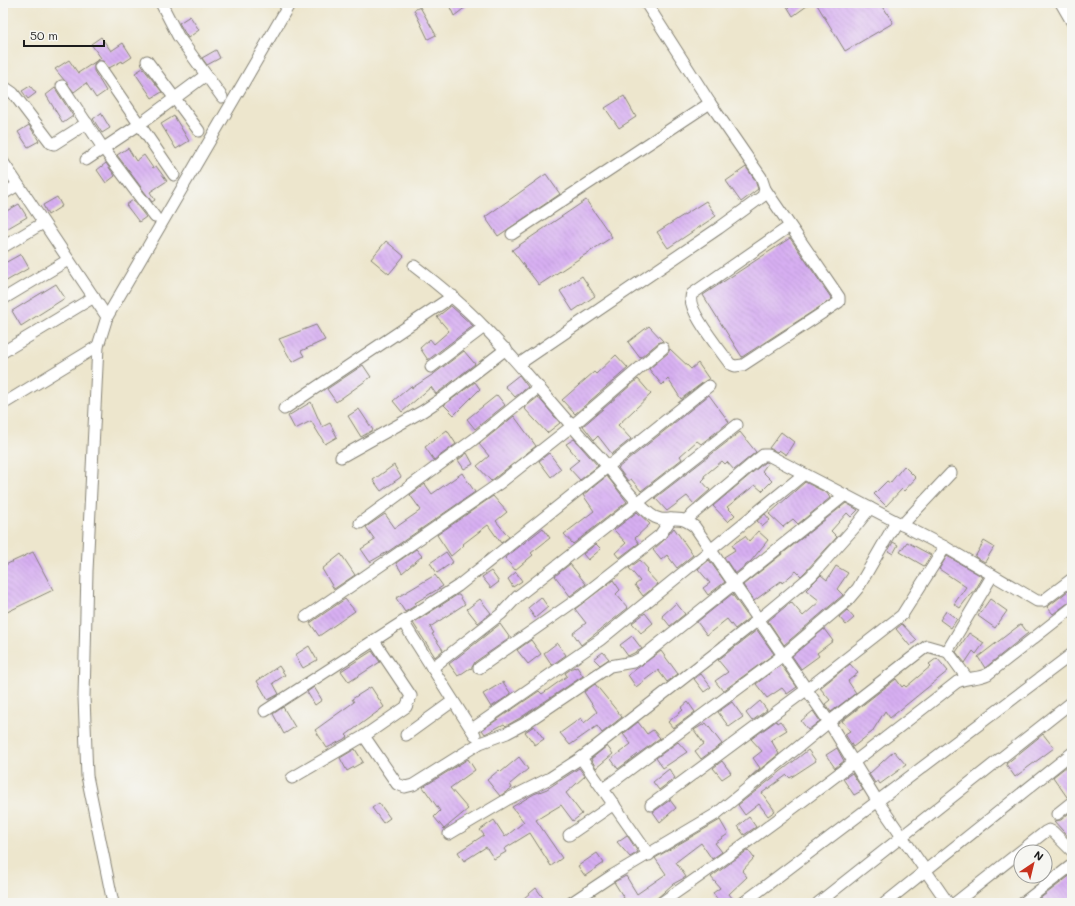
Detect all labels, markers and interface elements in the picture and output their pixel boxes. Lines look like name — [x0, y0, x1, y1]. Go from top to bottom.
scale bar — [24, 22, 104, 48]
text: 50 m — [30, 27, 58, 43]
north arrow — [1013, 844, 1053, 884]
text: N — [1031, 847, 1047, 864]

